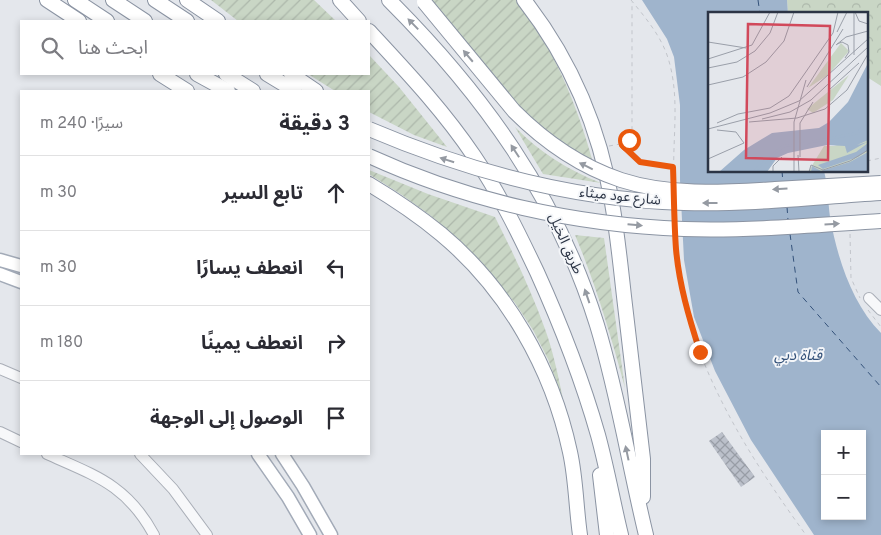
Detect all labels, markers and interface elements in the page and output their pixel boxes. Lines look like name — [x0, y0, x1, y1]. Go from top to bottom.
inset map — [708, 12, 868, 172]
one-way arrow — [407, 19, 419, 31]
search box — [20, 20, 370, 75]
icon: search — [38, 34, 66, 62]
text: ابحث هنا — [78, 37, 148, 61]
one-way arrow — [463, 50, 474, 63]
text: 3 دقيقة — [279, 111, 350, 138]
text: سيرًا · 240 m — [40, 114, 123, 134]
route start — [618, 129, 641, 152]
one-way arrow — [510, 144, 520, 157]
one-way arrow — [440, 155, 455, 163]
one-way arrow — [579, 161, 594, 170]
icon: ahead — [322, 179, 350, 207]
text: تابع السير — [222, 182, 303, 206]
text: 30 m — [40, 183, 77, 203]
street label: شارع عود ميثاء — [578, 184, 662, 211]
one-way arrow — [772, 185, 788, 193]
one-way arrow — [702, 199, 718, 207]
street label: طريق الخيل — [544, 211, 586, 277]
one-way arrow — [824, 219, 840, 227]
one-way arrow — [627, 222, 643, 230]
icon: left — [322, 254, 350, 282]
text: انعطف يسارًا — [196, 257, 303, 281]
text: 30 m — [40, 258, 77, 278]
one-way arrow — [583, 288, 591, 303]
icon: right — [322, 329, 350, 357]
text: انعطف يمينًا — [201, 332, 303, 356]
text: 180 m — [40, 333, 83, 353]
route end — [689, 341, 712, 364]
water label: قناة دبي — [774, 347, 823, 366]
icon: arrive — [322, 404, 350, 432]
text: الوصول إلى الوجهة — [150, 407, 303, 431]
map controls — [821, 430, 866, 520]
button: + — [821, 430, 866, 475]
one-way arrow — [623, 445, 631, 461]
button: − — [821, 475, 866, 520]

